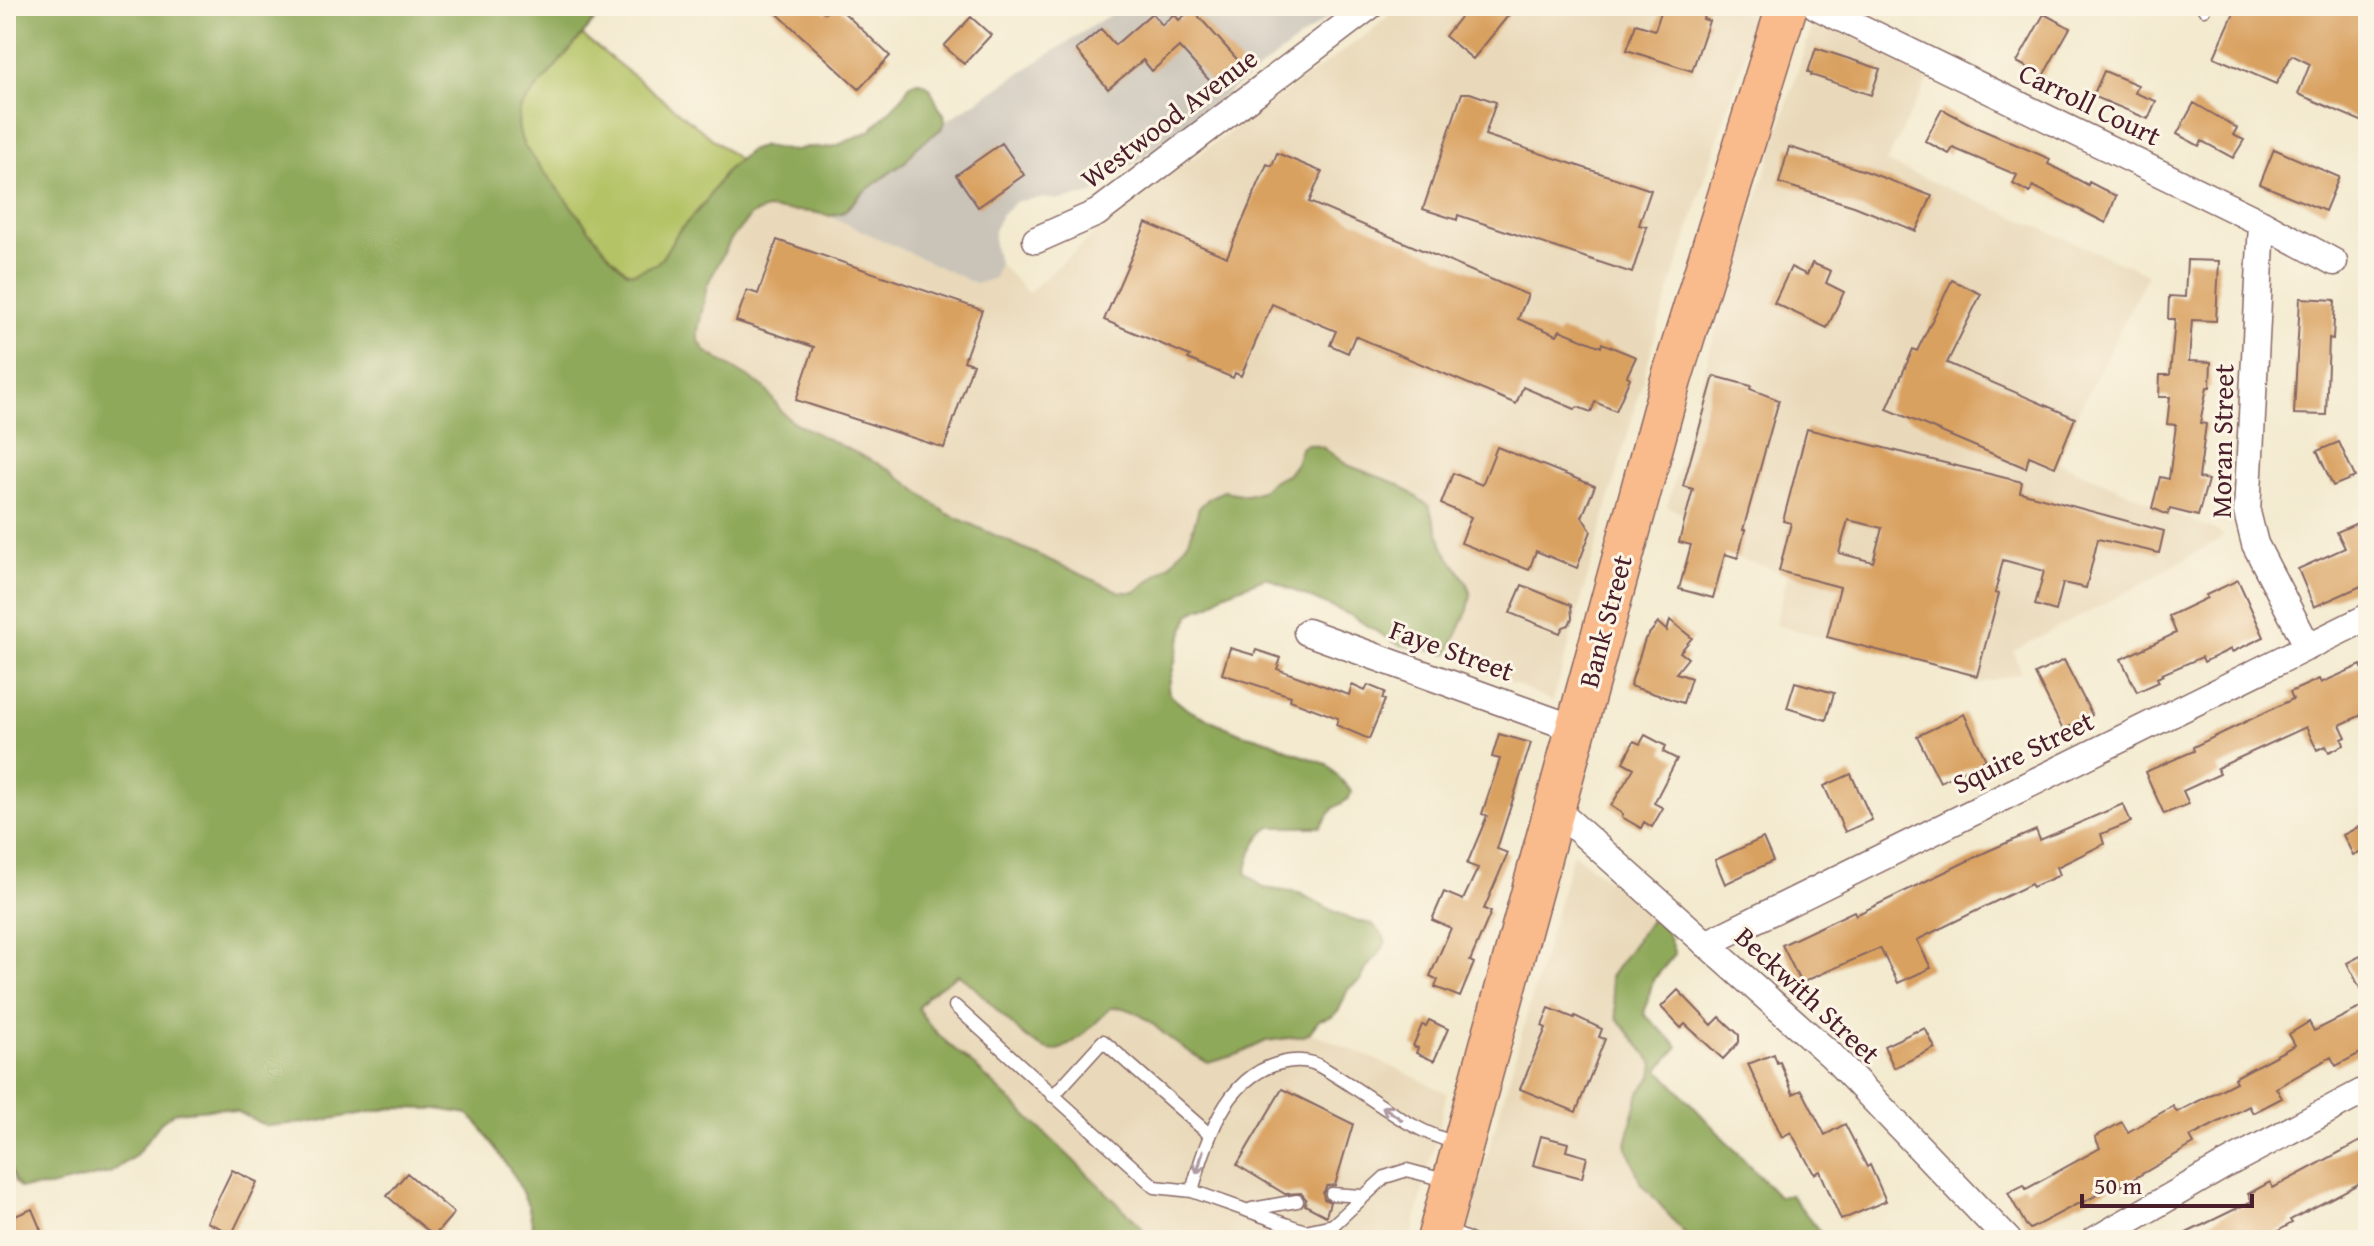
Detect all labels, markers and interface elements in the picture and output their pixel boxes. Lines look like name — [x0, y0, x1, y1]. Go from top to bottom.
street label: Westwood Avenue — [1072, 37, 1266, 198]
street label: Carroll Court — [2012, 52, 2168, 156]
street label: Moran Street — [2200, 363, 2243, 519]
street label: Bank Street — [1567, 550, 1642, 692]
street label: Faye Street — [1384, 608, 1520, 691]
street label: Squire Street — [1945, 700, 2100, 803]
street label: Beckwith Street — [1726, 916, 1890, 1073]
one-way arrow — [1382, 1105, 1404, 1121]
one-way arrow — [1192, 1148, 1207, 1174]
scale bar — [2082, 1158, 2252, 1208]
text: 50 m — [2094, 1168, 2142, 1203]

